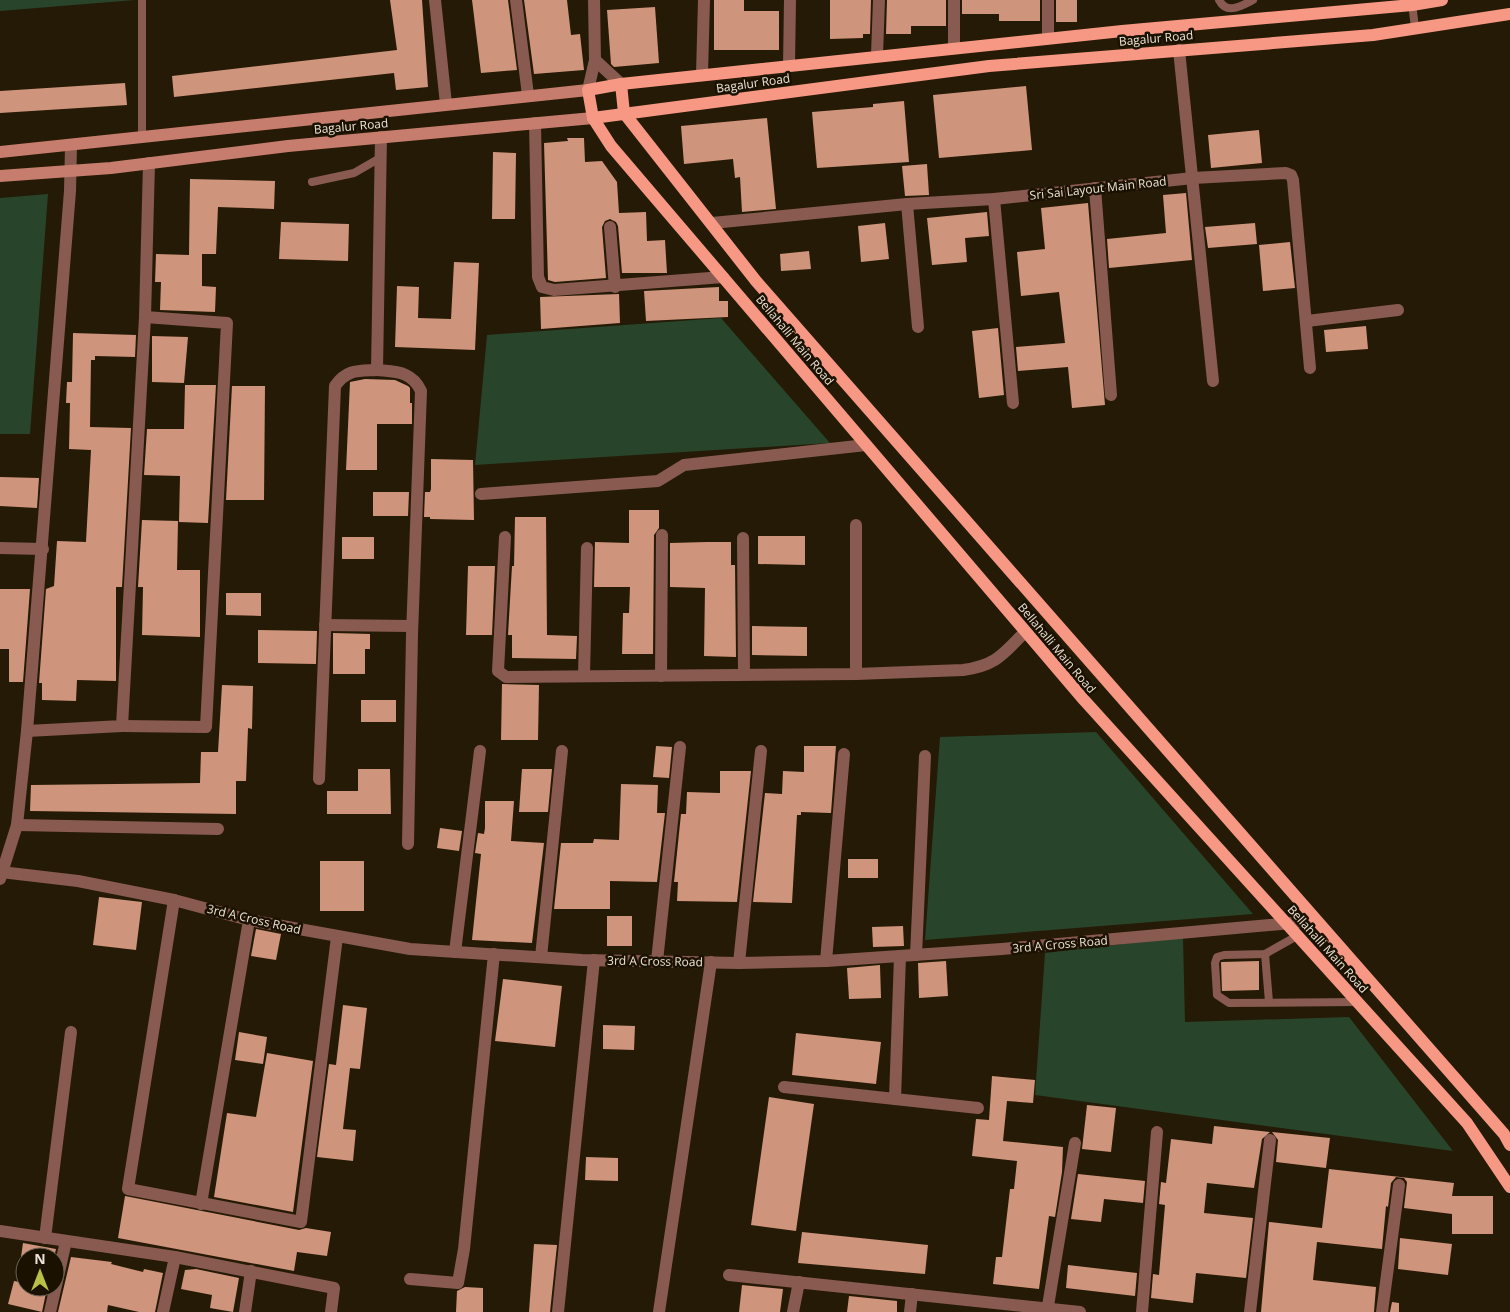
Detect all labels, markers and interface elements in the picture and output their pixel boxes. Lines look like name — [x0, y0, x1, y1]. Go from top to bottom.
street label: Bagalur Road — [1118, 26, 1194, 50]
street label: Bagalur Road — [715, 69, 791, 97]
street label: Bagalur Road — [313, 114, 389, 138]
street label: Sri Sai Layout Main Road — [1029, 172, 1167, 204]
street label: Bellahalli Main Road — [752, 291, 838, 389]
street label: Bellahalli Main Road — [1014, 599, 1100, 697]
street label: 3rd A Cross Road — [205, 900, 303, 938]
street label: Bellahalli Main Road — [1284, 901, 1372, 997]
street label: 3rd A Cross Road — [1012, 931, 1108, 957]
street label: 3rd A Cross Road — [607, 952, 703, 970]
north arrow — [15, 1247, 65, 1297]
text: N — [34, 1249, 46, 1268]

